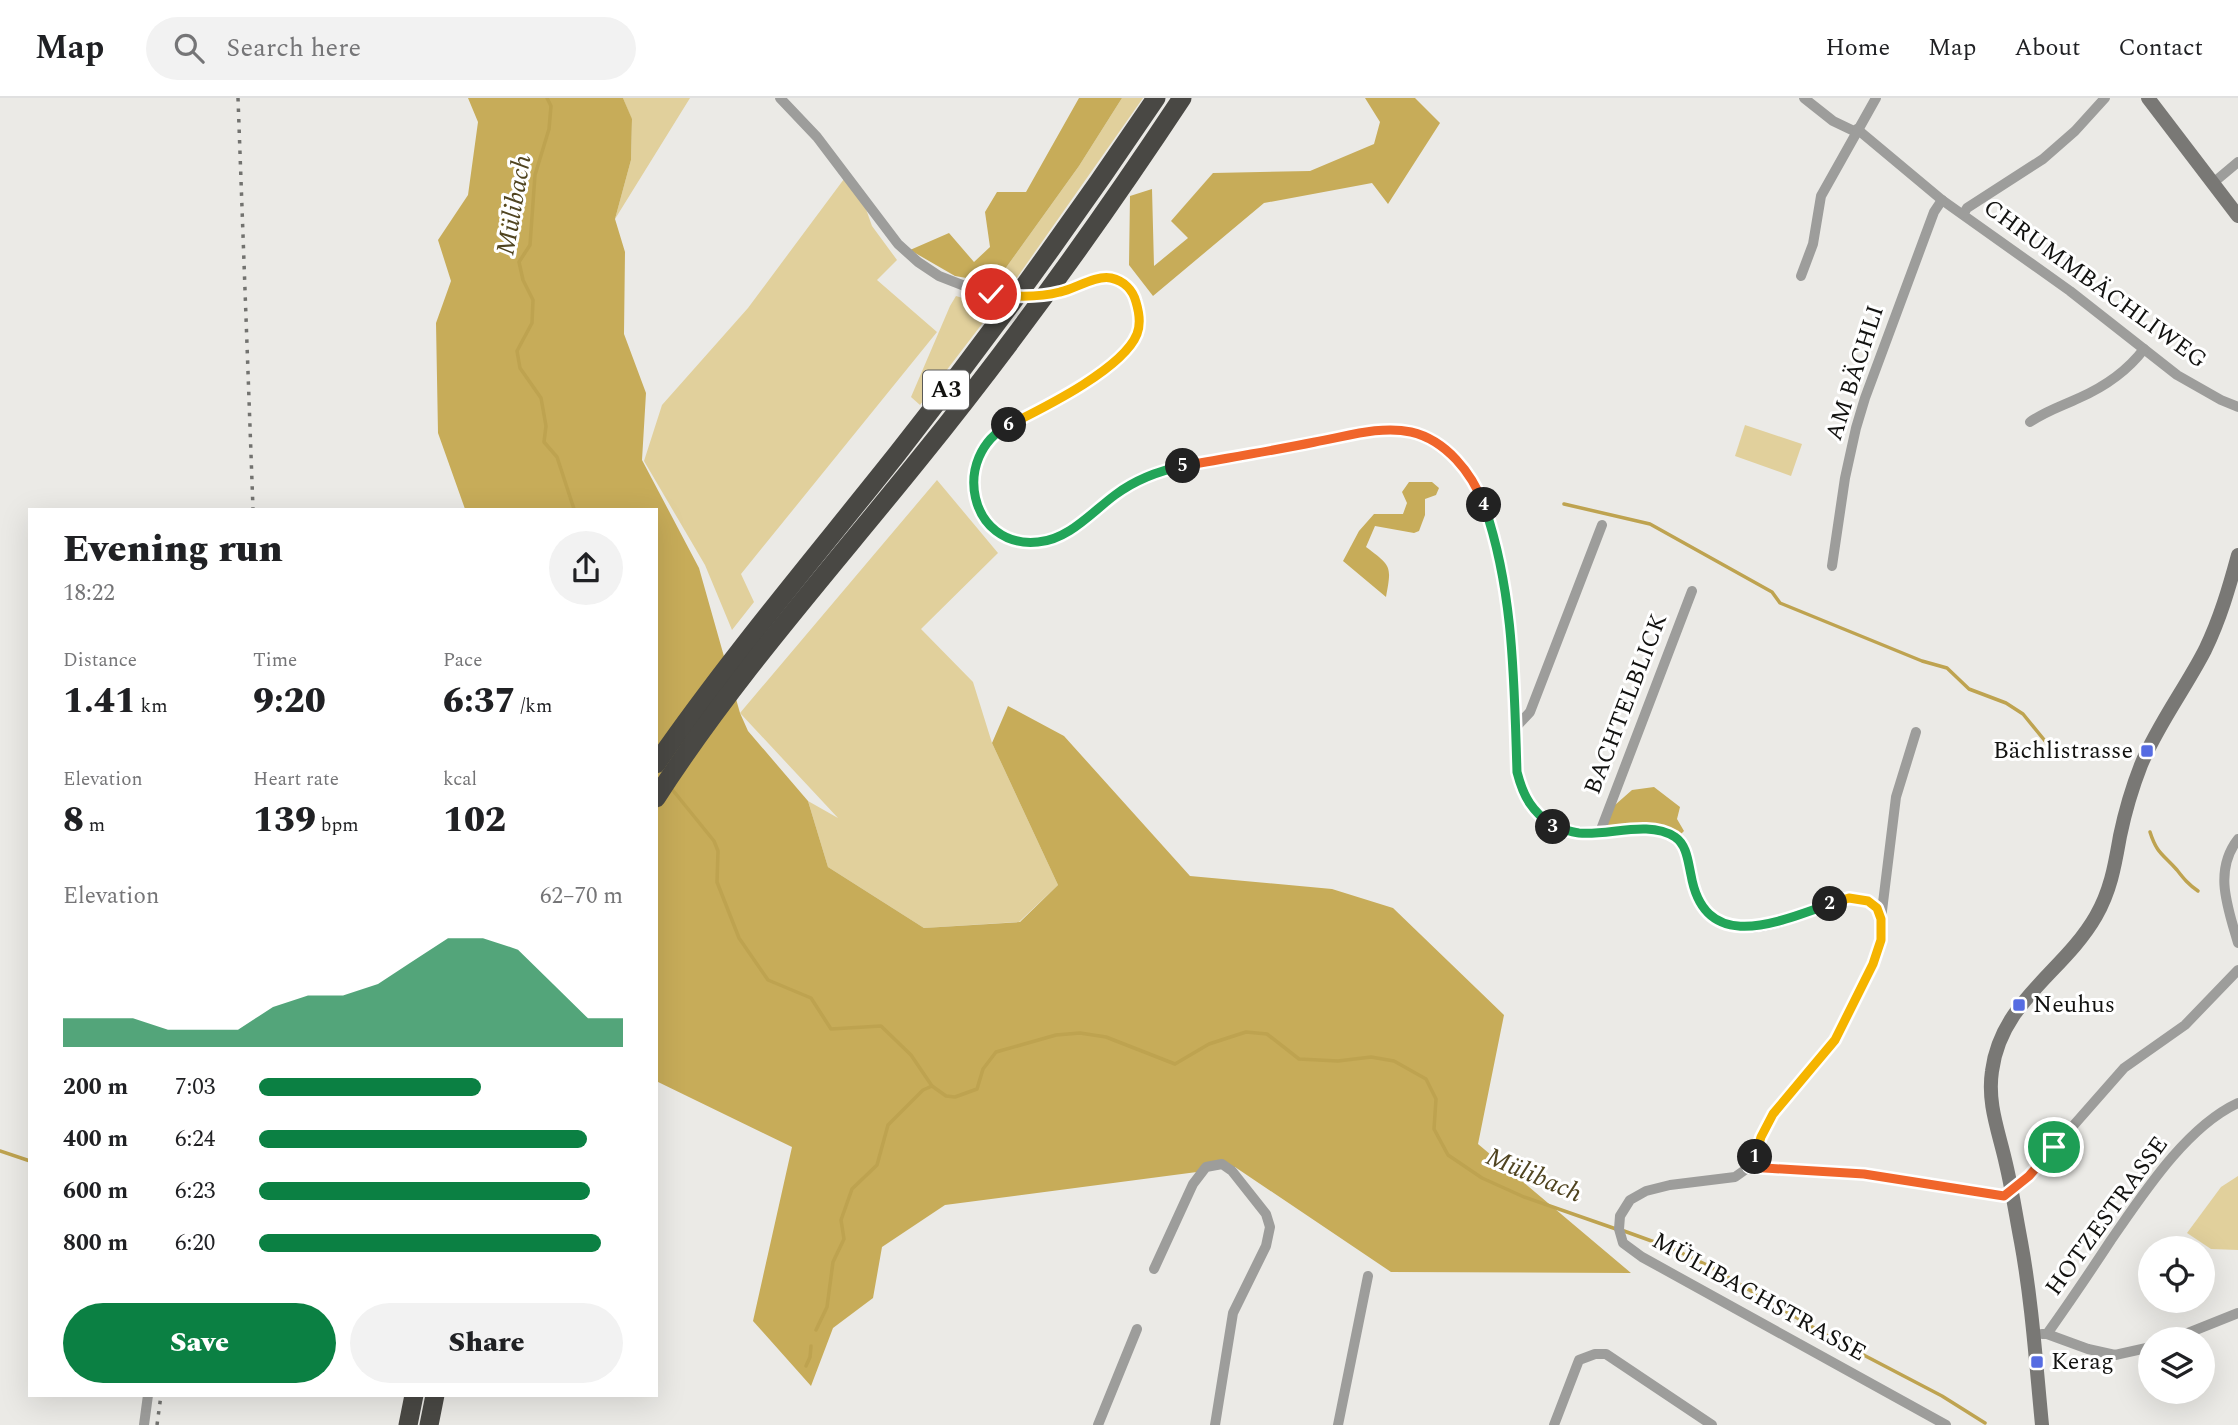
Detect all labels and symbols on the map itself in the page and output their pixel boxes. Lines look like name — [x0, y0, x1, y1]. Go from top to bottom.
water label: Mülibach — [486, 152, 542, 258]
street label: CHRUMMBÄCHLIWEG — [1976, 190, 2214, 378]
pin — [961, 264, 1021, 324]
street label: AM BÄCHLI — [1816, 300, 1894, 446]
road number: A3 — [923, 370, 969, 410]
pin: 6 — [992, 408, 1026, 442]
pin: 5 — [1166, 448, 1200, 484]
pin: 4 — [1466, 488, 1502, 522]
street label: BACHTELBLICK — [1575, 608, 1677, 800]
place label: Bächlistrasse — [1993, 733, 2133, 769]
marker: Bächlistrasse — [2139, 743, 2155, 759]
pin: 3 — [1536, 810, 1570, 844]
pin: 2 — [1812, 886, 1848, 922]
place label: Neuhus — [2033, 987, 2115, 1023]
marker: Neuhus — [2011, 997, 2027, 1013]
pin — [2024, 1117, 2084, 1177]
street label: HOTZESTRASSE — [2037, 1129, 2177, 1303]
water label: Mülibach — [1480, 1137, 1588, 1213]
pin: 1 — [1738, 1140, 1772, 1174]
street label: MÜLIBACHSTRASSE — [1645, 1223, 1873, 1371]
place label: Kerag — [2051, 1344, 2114, 1380]
marker: Kerag — [2029, 1354, 2045, 1370]

